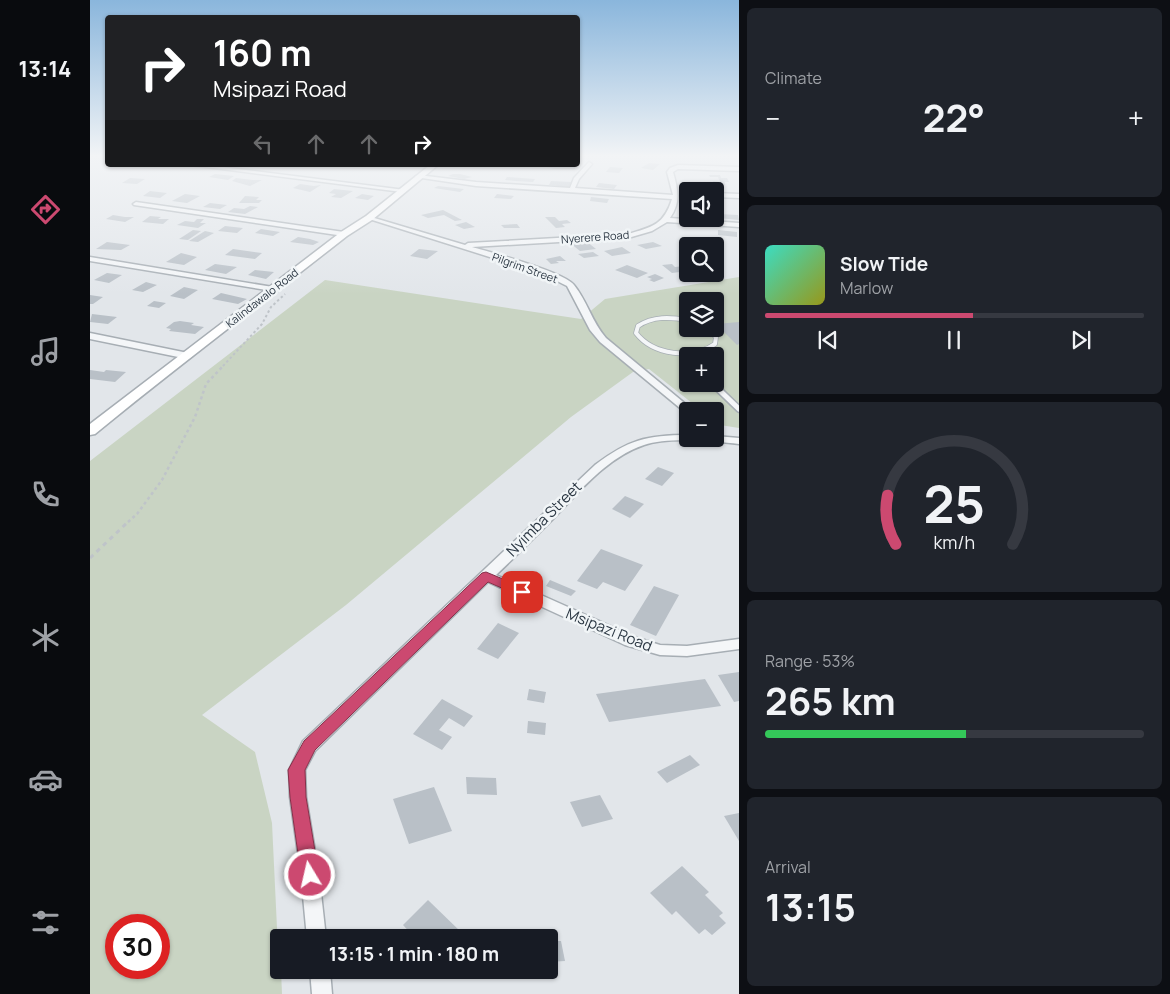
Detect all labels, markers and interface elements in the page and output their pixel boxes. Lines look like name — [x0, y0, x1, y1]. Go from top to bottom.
text: 160 m — [213, 29, 312, 77]
icon: right — [130, 35, 195, 100]
text: 13:14 — [19, 54, 72, 84]
text: Climate — [765, 67, 822, 89]
text: Msipazi Road — [213, 74, 347, 104]
text: 22° — [923, 91, 985, 143]
text: − — [765, 99, 780, 137]
text: + — [1128, 99, 1144, 137]
icon: left — [249, 130, 277, 158]
icon: ahead — [302, 130, 330, 158]
icon: ahead — [355, 130, 383, 158]
icon: right — [408, 130, 436, 158]
map controls — [679, 182, 724, 447]
button: sound — [679, 182, 724, 227]
icon: directions — [28, 192, 63, 227]
street label: Nyerere Road — [560, 227, 630, 246]
button: search — [679, 237, 724, 282]
street label: Pilgrim Street — [490, 249, 560, 286]
text: Slow Tide — [840, 251, 928, 277]
street label: Kalindawalo Road — [222, 265, 301, 331]
text: Marlow — [840, 277, 893, 299]
button: layers — [679, 292, 724, 337]
icon: previous — [814, 326, 842, 354]
icon: pause — [940, 326, 968, 354]
icon: next — [1067, 326, 1095, 354]
icon: music — [28, 334, 63, 369]
button: + — [679, 347, 724, 392]
button: − — [679, 402, 724, 447]
text: 25 — [924, 468, 985, 539]
street label: Nyimba Street — [501, 476, 586, 561]
icon: phone — [28, 477, 63, 512]
text: km/h — [934, 530, 975, 554]
pin — [501, 571, 543, 613]
icon: arrive — [508, 578, 536, 606]
street label: Msipazi Road — [563, 603, 655, 656]
icon: climate — [28, 620, 63, 655]
text: Range · 53% — [765, 650, 855, 672]
text: 265 km — [765, 674, 896, 726]
icon: car — [28, 762, 63, 797]
position arrow — [283, 848, 335, 900]
text: Arrival — [765, 856, 811, 878]
text: 13:15 — [765, 880, 856, 932]
icon: filters — [28, 905, 63, 940]
speed limit sign: 30 — [105, 914, 170, 979]
text: 13:15 · 1 min · 180 m — [329, 941, 499, 967]

